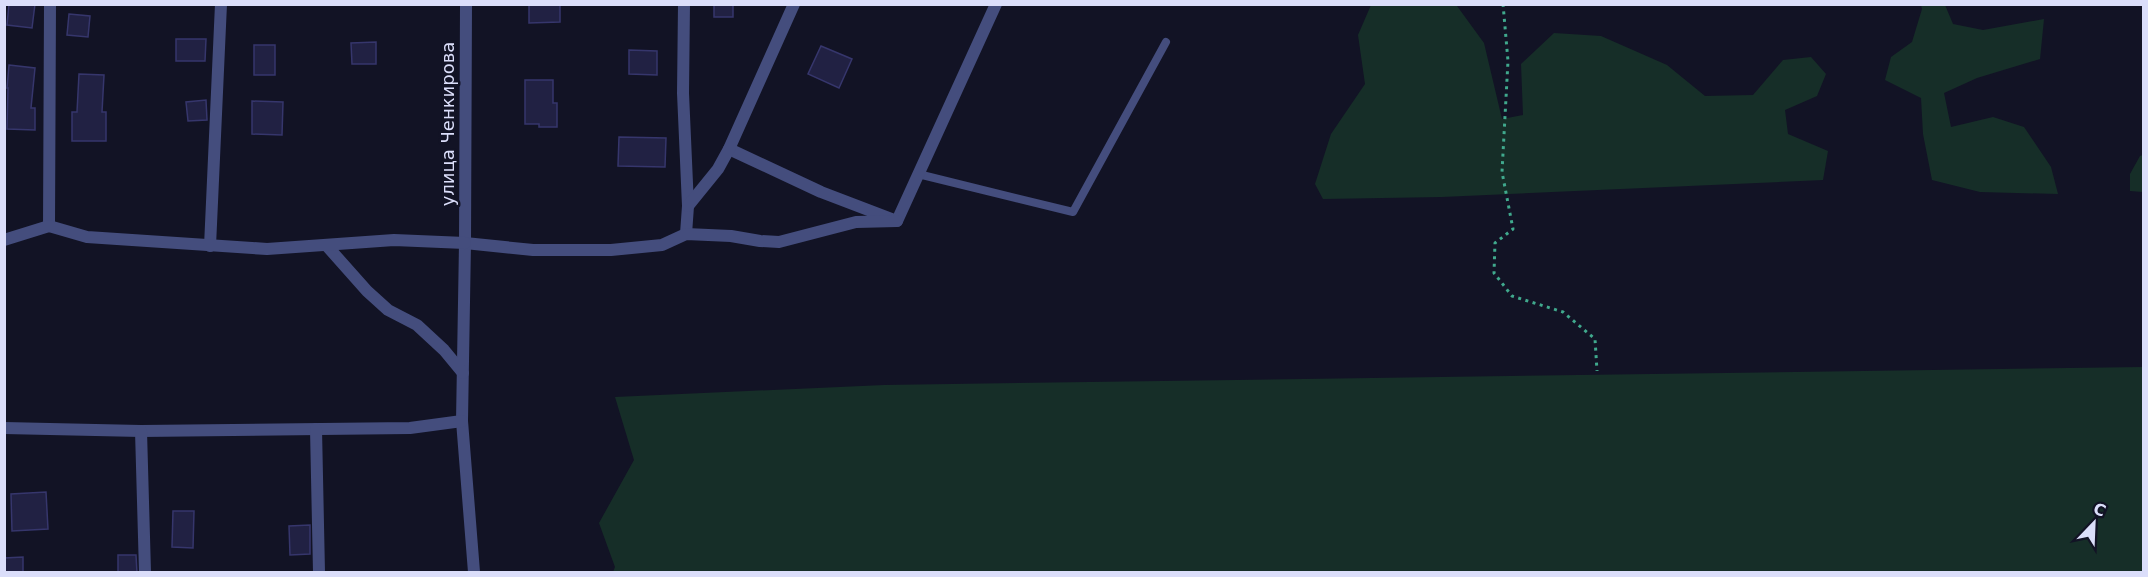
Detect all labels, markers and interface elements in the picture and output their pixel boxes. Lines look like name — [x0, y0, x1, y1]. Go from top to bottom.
street label: улица Ченкирова — [437, 42, 458, 206]
north arrow — [2064, 493, 2124, 553]
text: С — [2091, 499, 2109, 521]

